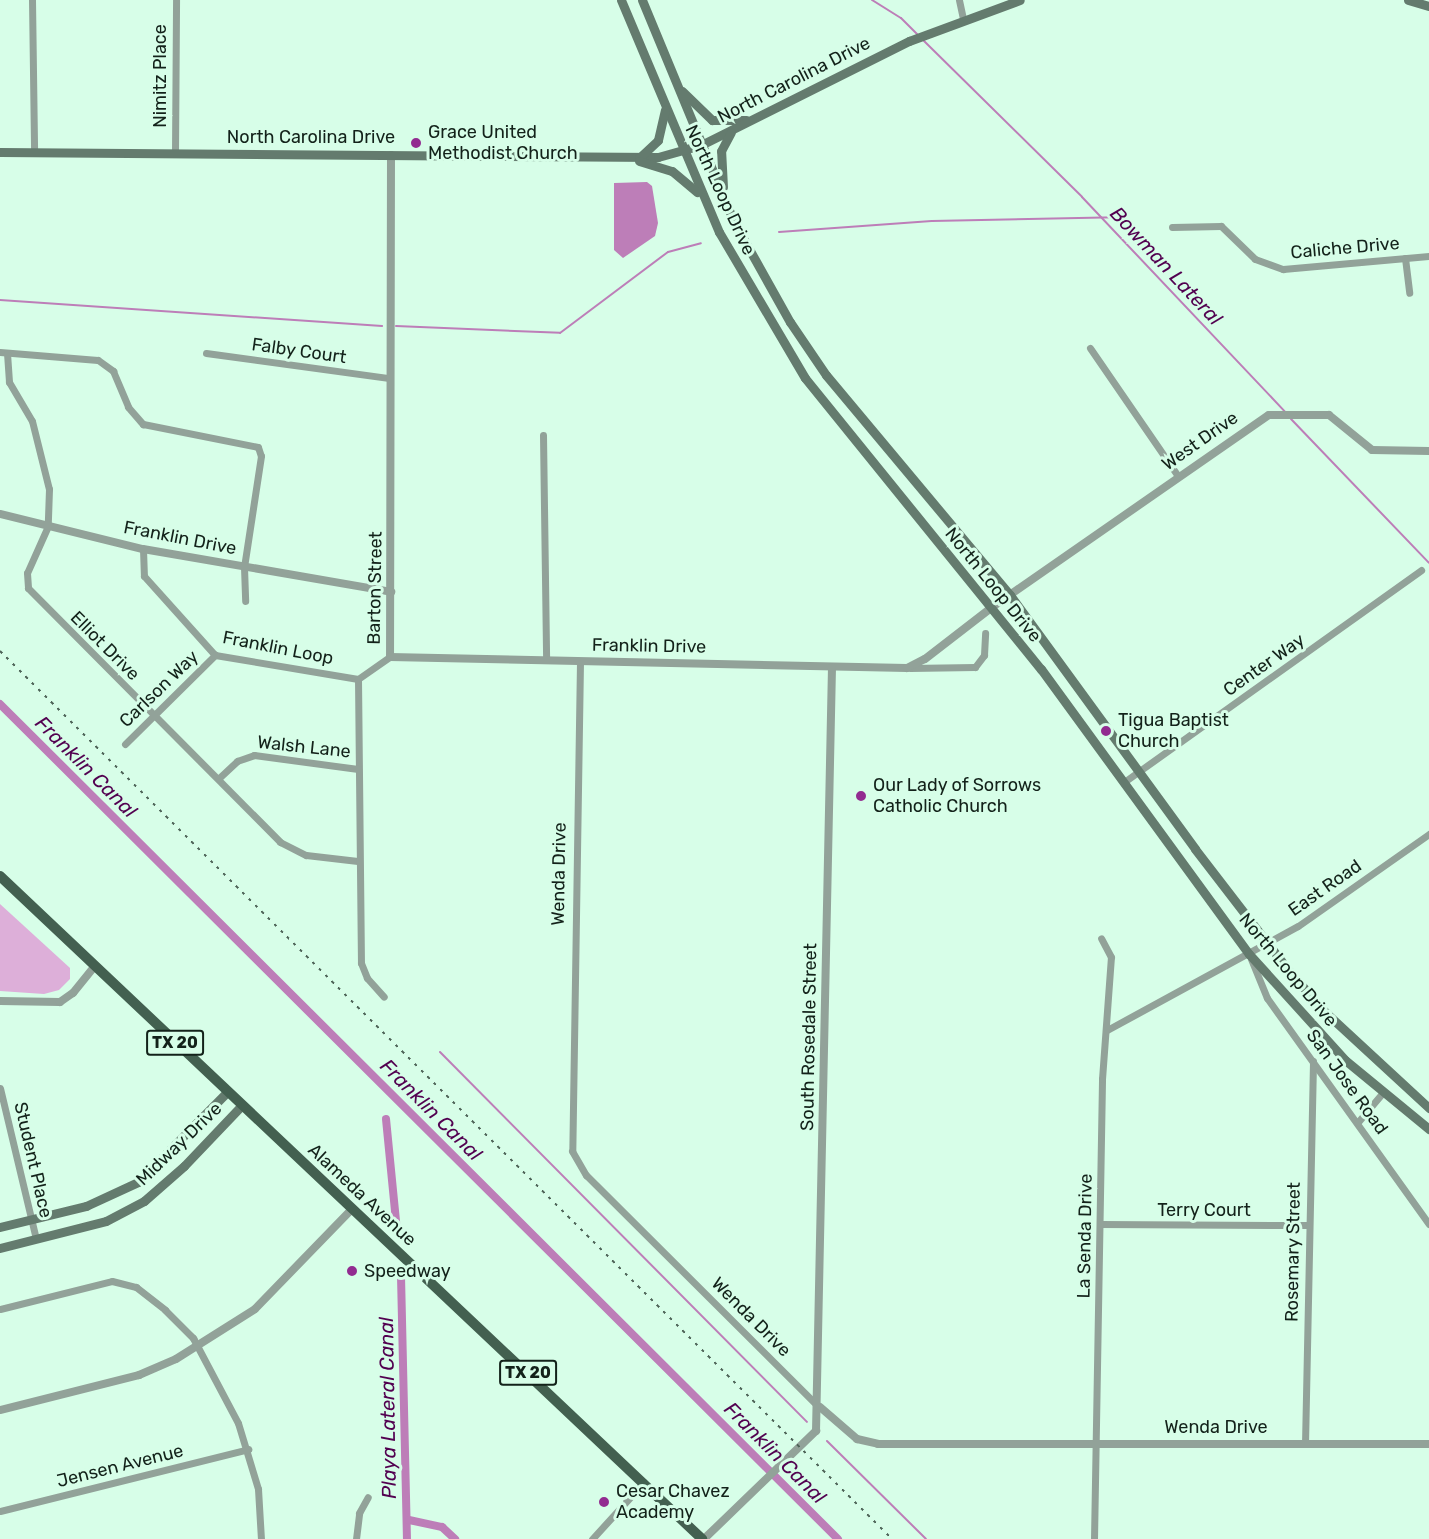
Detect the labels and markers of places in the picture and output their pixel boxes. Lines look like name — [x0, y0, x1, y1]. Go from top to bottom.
place label: Grace United Methodist Church — [428, 122, 578, 164]
marker: Grace United Methodist Church — [409, 136, 423, 150]
place label: Tigua Baptist Church — [1118, 710, 1229, 752]
marker: Tigua Baptist Church — [1099, 724, 1113, 738]
place label: Our Lady of Sorrows Catholic Church — [873, 775, 1042, 818]
marker: Our Lady of Sorrows Catholic Church — [854, 789, 868, 803]
place label: Speedway — [364, 1260, 451, 1282]
marker: Speedway — [345, 1264, 359, 1278]
place label: Cesar Chavez Academy — [616, 1481, 730, 1524]
marker: Cesar Chavez Academy — [597, 1495, 611, 1509]

